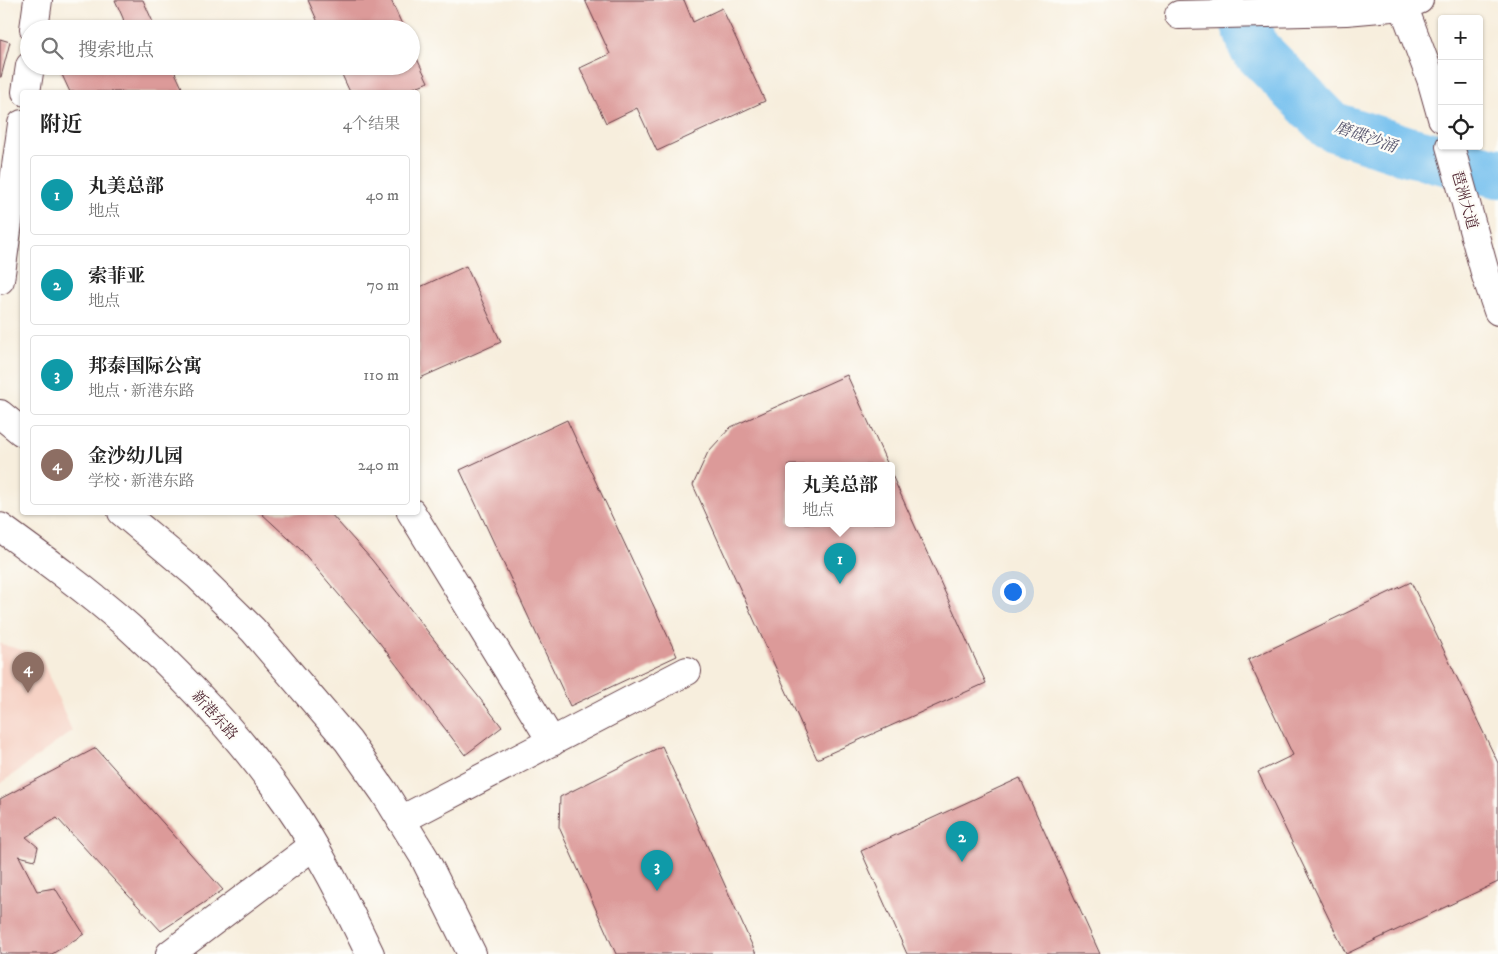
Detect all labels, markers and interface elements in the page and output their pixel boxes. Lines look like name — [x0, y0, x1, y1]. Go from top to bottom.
map controls — [1438, 15, 1483, 150]
button: + — [1438, 15, 1483, 60]
search box — [20, 20, 420, 75]
icon: search — [38, 34, 66, 62]
text: 搜索地点 — [78, 39, 154, 62]
button: − — [1438, 60, 1483, 105]
button: locate — [1438, 105, 1483, 150]
text: 附近 — [40, 112, 82, 138]
text: 4个结果 — [343, 114, 400, 134]
water label: 磨碟沙涌 — [1332, 117, 1401, 157]
street label: 琶洲大道 — [1447, 169, 1482, 232]
text: 丸美总部 — [88, 175, 164, 198]
text: 1 — [54, 185, 60, 205]
text: 40 m — [366, 185, 399, 205]
text: 地点 — [88, 201, 120, 221]
text: 索菲亚 — [88, 265, 145, 288]
text: 2 — [53, 275, 61, 295]
text: 70 m — [367, 275, 399, 295]
text: 地点 — [88, 291, 120, 311]
text: 邦泰国际公寓 — [88, 355, 202, 378]
text: 3 — [54, 365, 60, 385]
text: 110 m — [363, 365, 399, 385]
text: 地点 · 新港东路 — [88, 381, 195, 401]
text: 金沙幼儿园 — [88, 445, 183, 468]
text: 4 — [52, 455, 62, 475]
text: 240 m — [358, 455, 399, 475]
popup — [785, 462, 895, 527]
text: 学校 · 新港东路 — [88, 471, 195, 491]
text: 丸美总部 — [802, 474, 878, 497]
text: 地点 — [802, 500, 834, 520]
pin: 1 — [824, 543, 856, 584]
your location — [1000, 579, 1026, 605]
pin: 4 — [12, 652, 44, 693]
street label: 新港东路 — [187, 687, 242, 744]
pin: 2 — [946, 821, 978, 862]
pin: 3 — [641, 850, 673, 891]

